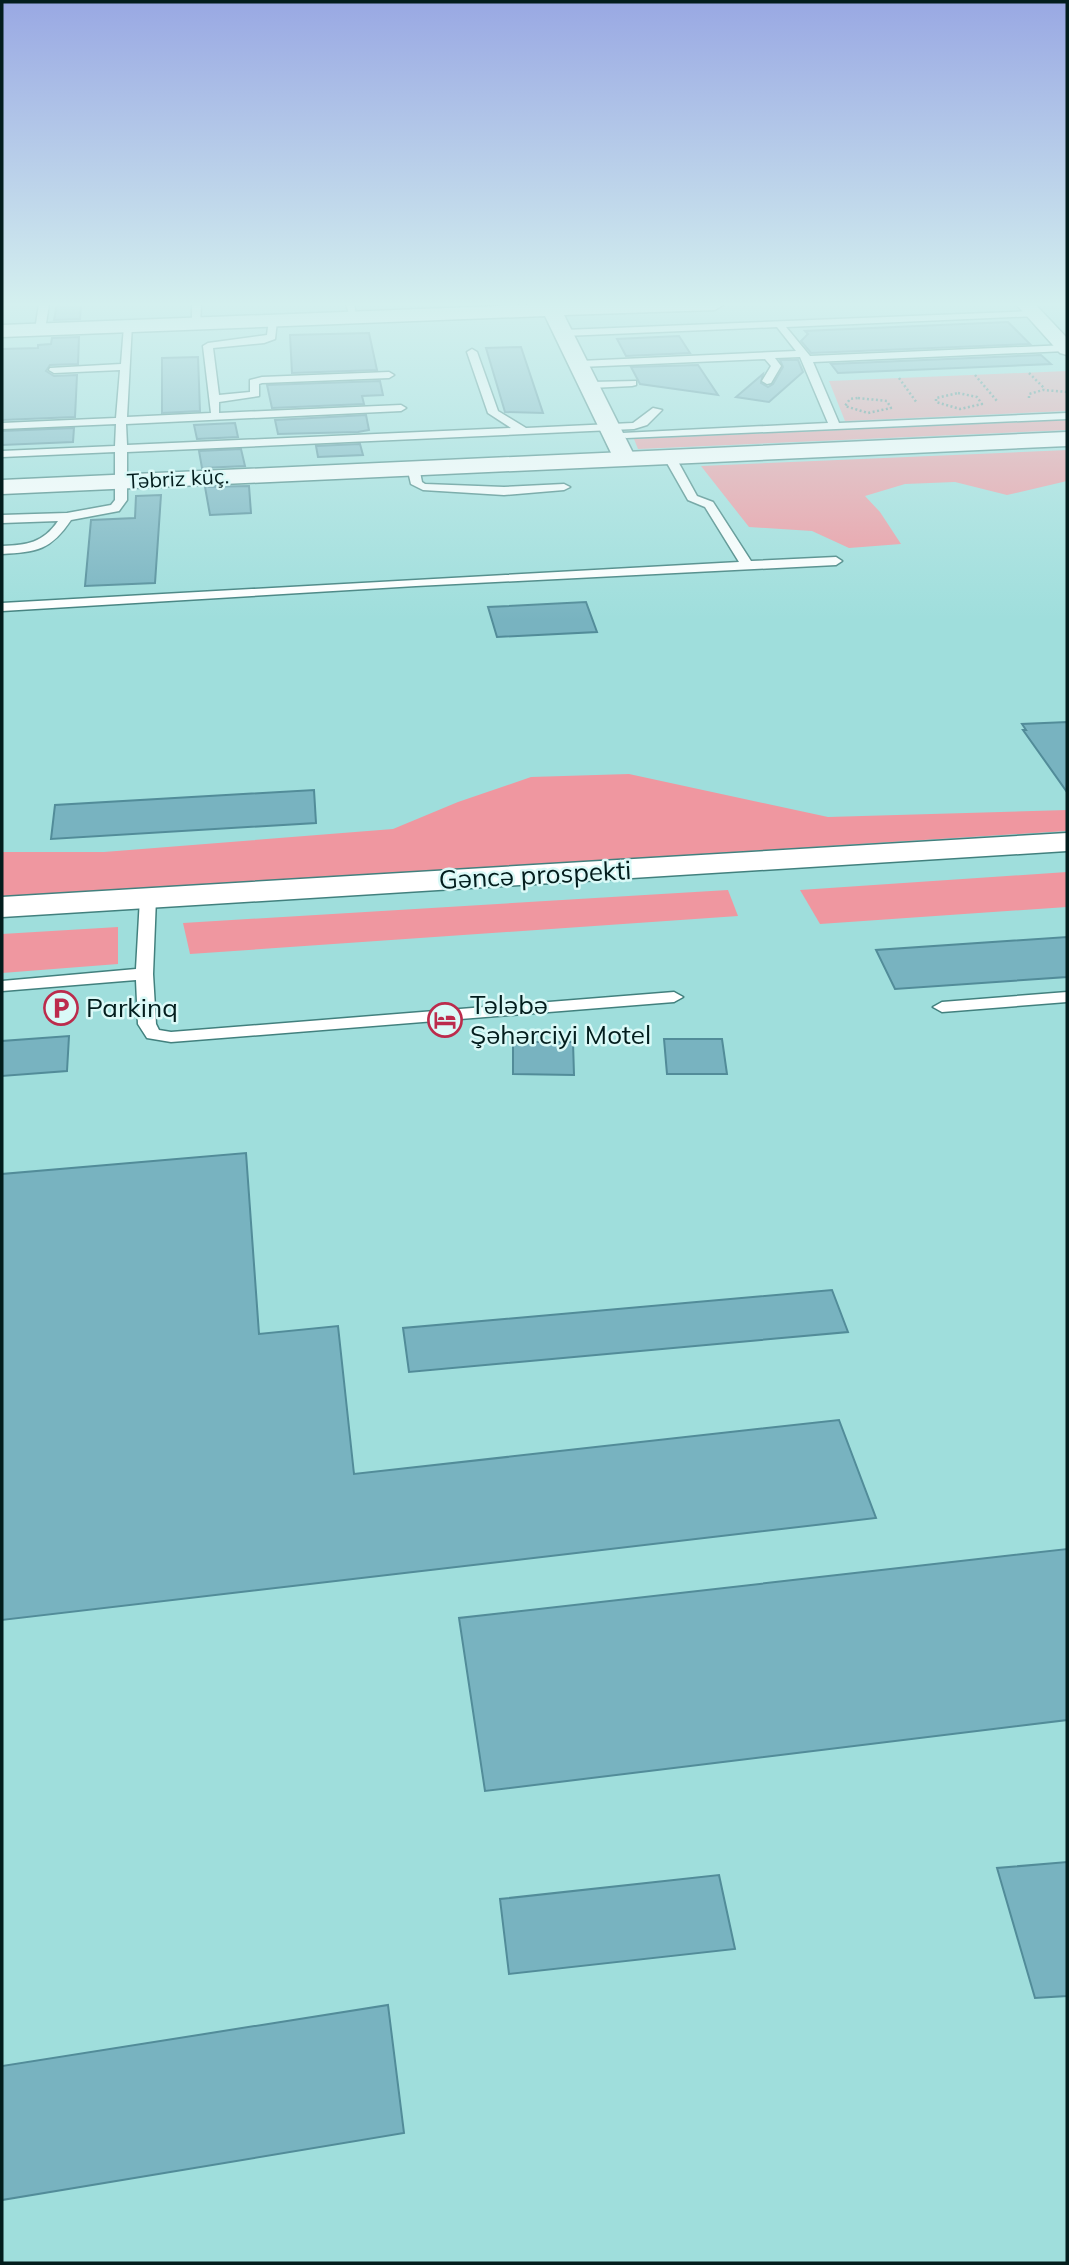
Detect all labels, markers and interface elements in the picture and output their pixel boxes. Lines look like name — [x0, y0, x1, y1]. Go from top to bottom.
street label: Təbriz küç. — [126, 462, 230, 494]
street label: Gəncə prospekti — [438, 853, 632, 896]
place label: Tələbə Şəhərciyi Motel — [470, 988, 651, 1051]
parking icon: Parkinq — [42, 989, 80, 1027]
place label: Parkinq — [86, 991, 178, 1024]
hotel icon: Tələbə Şəhərciyi Motel — [426, 1001, 464, 1039]

